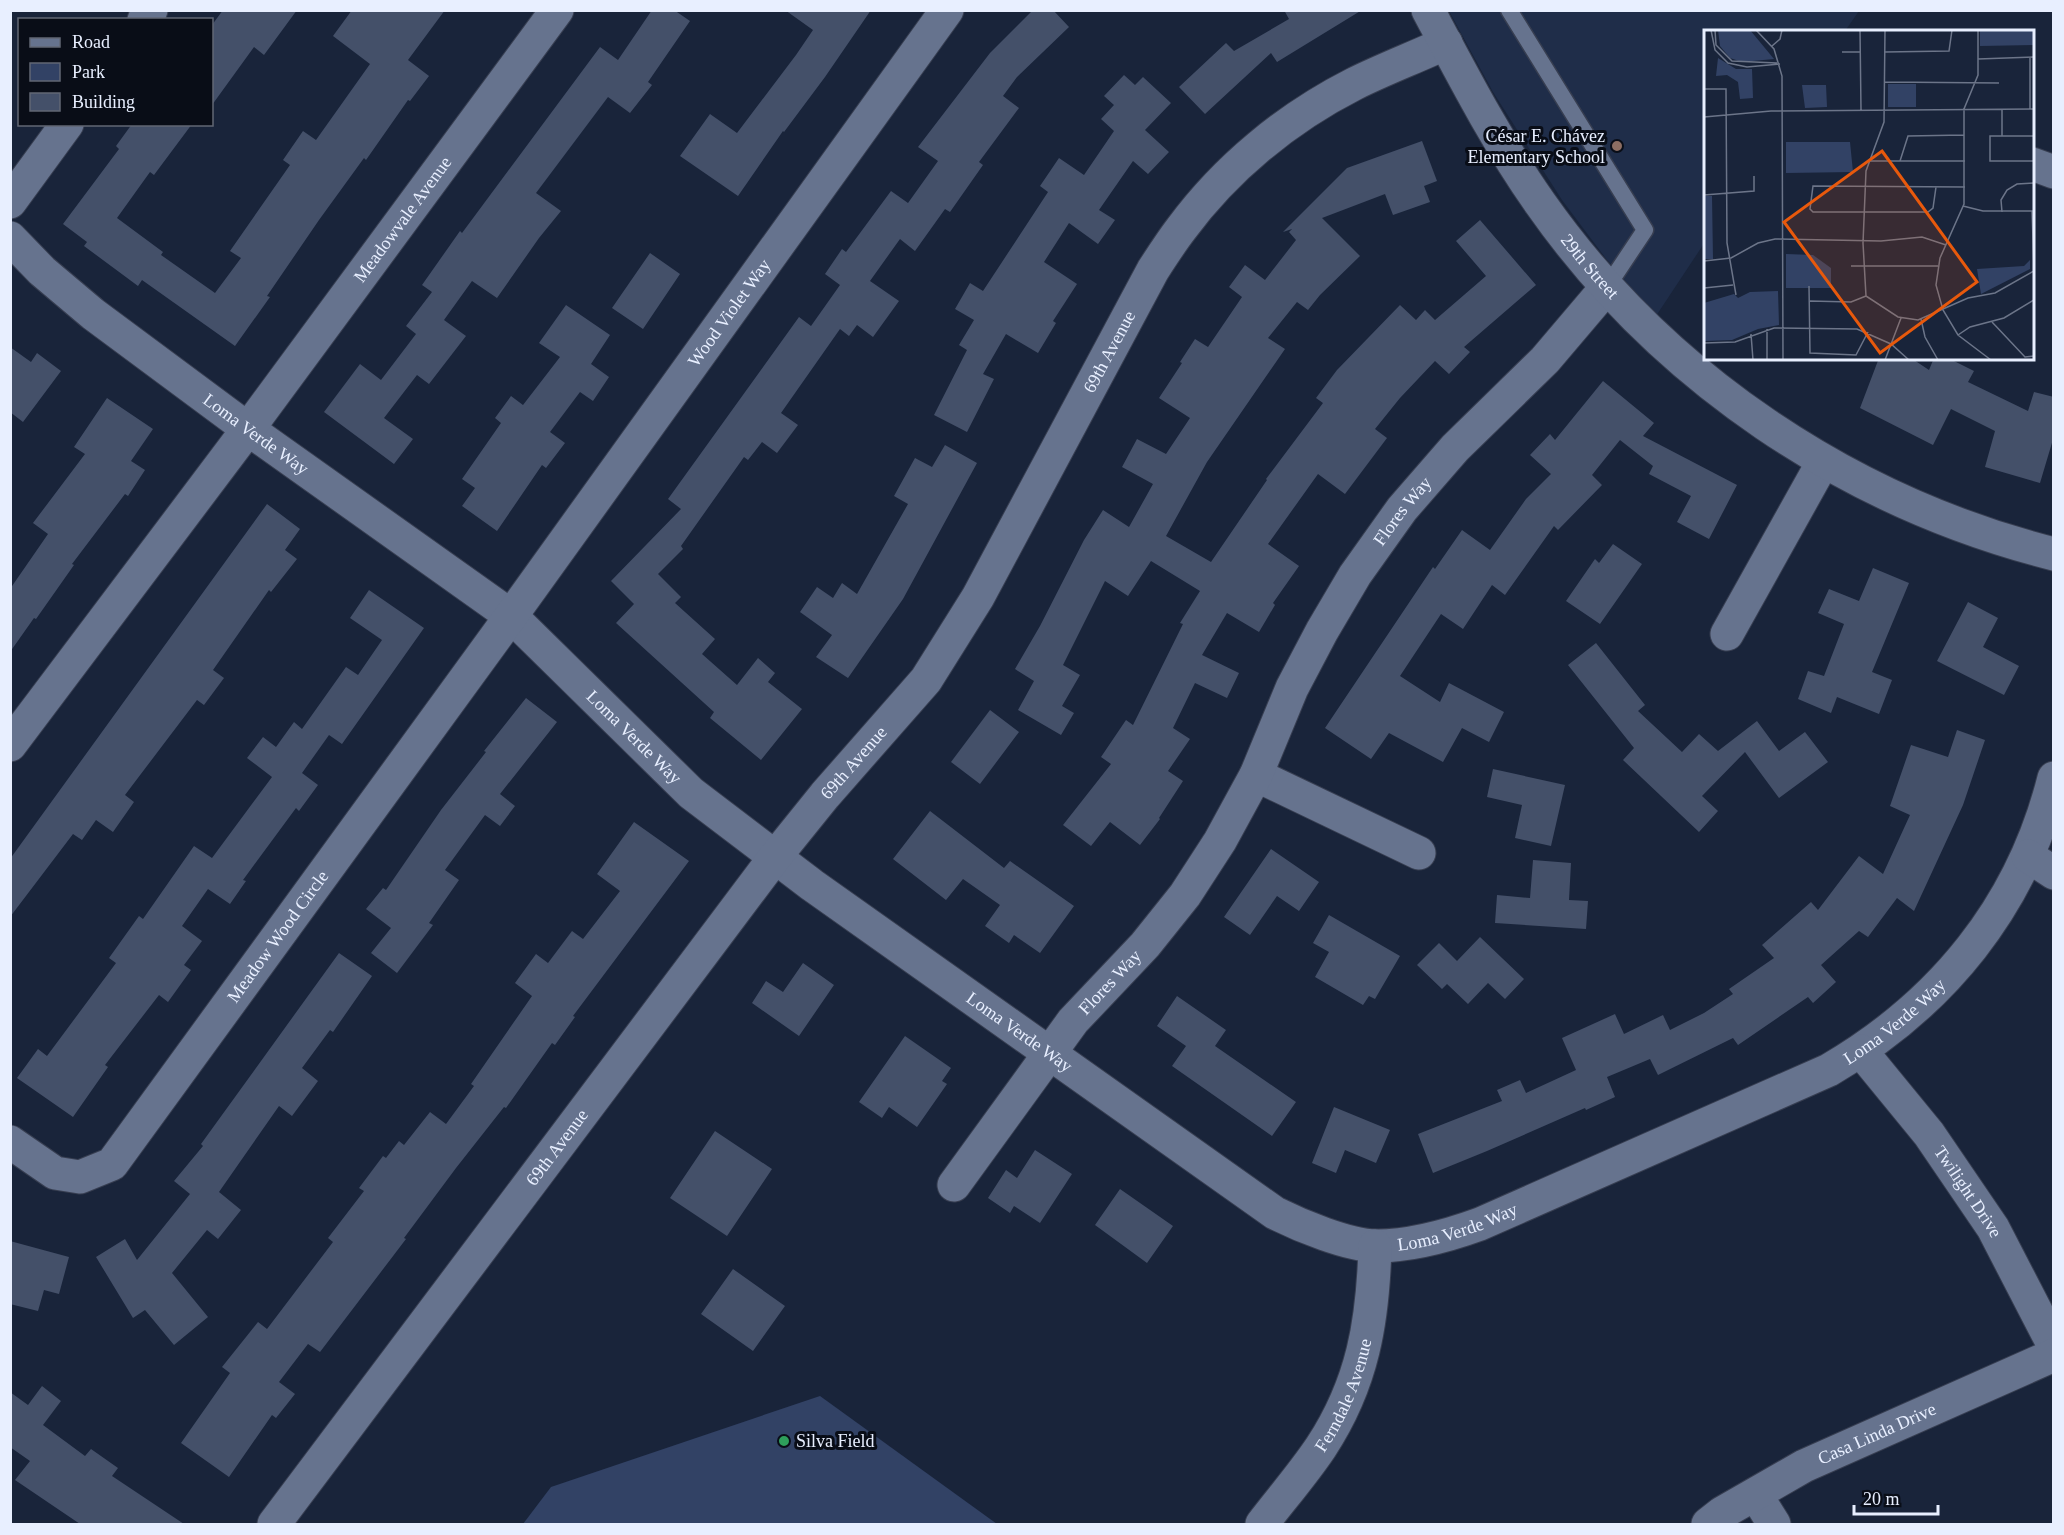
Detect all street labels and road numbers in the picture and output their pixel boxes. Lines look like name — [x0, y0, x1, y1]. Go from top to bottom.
street label: Meadowvale Avenue — [350, 153, 455, 286]
street label: 29th Street — [1557, 230, 1623, 303]
street label: Wood Violet Way — [684, 255, 775, 370]
street label: 69th Avenue — [1079, 307, 1139, 396]
street label: Loma Verde Way — [199, 389, 312, 479]
street label: Flores Way — [1369, 473, 1435, 549]
street label: Loma Verde Way — [583, 686, 686, 788]
street label: 69th Avenue — [816, 722, 891, 803]
street label: Meadow Wood Circle — [223, 867, 332, 1006]
street label: Flores Way — [1074, 946, 1145, 1019]
street label: Loma Verde Way — [1840, 975, 1949, 1069]
street label: Loma Verde Way — [963, 988, 1076, 1076]
street label: 69th Avenue — [522, 1105, 592, 1189]
street label: Twilight Drive — [1930, 1142, 2006, 1241]
street label: Loma Verde Way — [1396, 1199, 1520, 1255]
street label: Ferndale Avenue — [1311, 1337, 1375, 1455]
street label: Casa Linda Drive — [1815, 1399, 1939, 1469]

